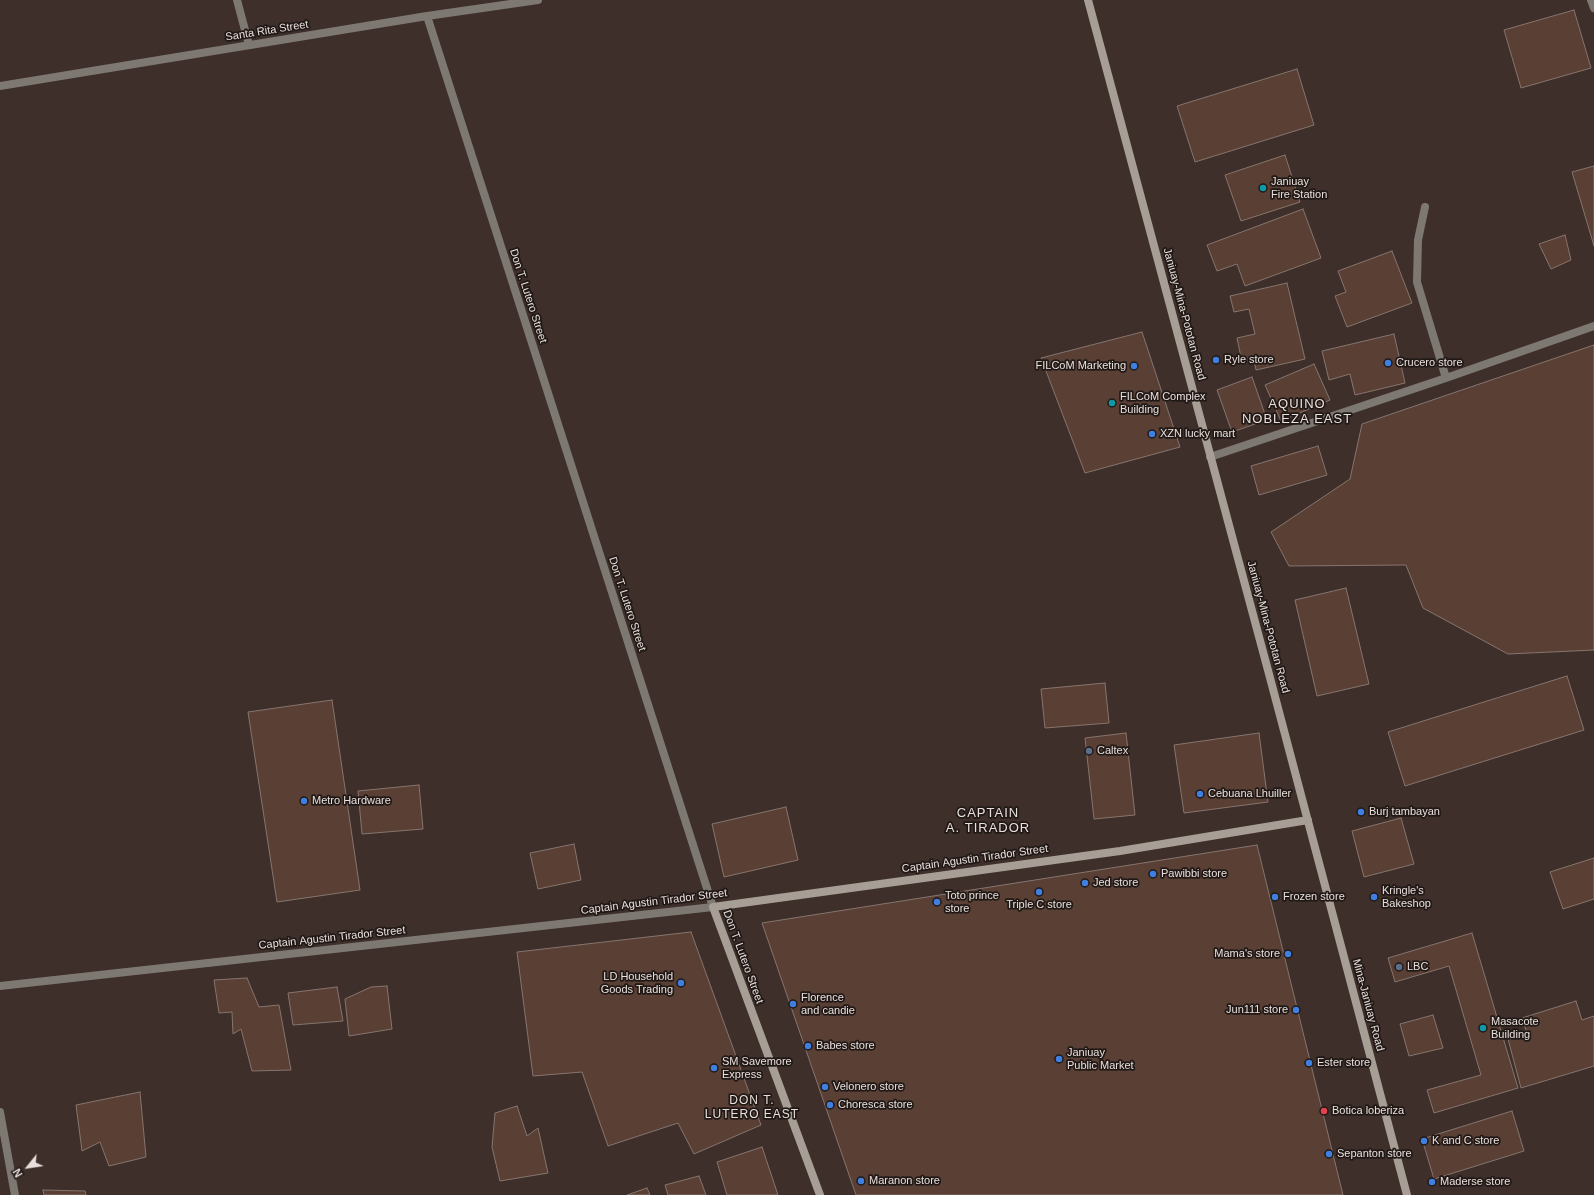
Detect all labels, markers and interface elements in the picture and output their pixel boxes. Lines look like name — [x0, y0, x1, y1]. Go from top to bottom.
street label: Santa Rita Street — [225, 18, 309, 44]
place label: Janiuay Fire Station — [1271, 175, 1327, 201]
marker: Janiuay Fire Station — [1258, 183, 1268, 193]
street label: Janiuay-Mina-Pototan Road — [1160, 246, 1208, 382]
street label: Don T. Lutero Street — [507, 247, 549, 345]
place label: Ryle store — [1224, 353, 1274, 367]
marker: Ryle store — [1211, 355, 1221, 365]
place label: Crucero store — [1396, 356, 1463, 370]
marker: Crucero store — [1383, 358, 1393, 368]
place label: FILCoM Marketing — [1036, 359, 1126, 373]
marker: FILCoM Marketing — [1129, 361, 1139, 371]
place label: FILCoM Complex Building — [1120, 390, 1206, 416]
district label: AQUINO NOBLEZA EAST — [1242, 396, 1352, 427]
marker: FILCoM Complex Building — [1107, 398, 1117, 408]
place label: XZN lucky mart — [1160, 427, 1235, 441]
marker: XZN lucky mart — [1147, 429, 1157, 439]
street label: Don T. Lutero Street — [606, 555, 648, 653]
street label: Janiuay-Mina-Pototan Road — [1244, 559, 1292, 695]
place label: Caltex — [1097, 744, 1128, 758]
marker: Caltex — [1084, 746, 1094, 756]
place label: Cebuana Lhuiller — [1208, 787, 1291, 801]
marker: Cebuana Lhuiller — [1195, 789, 1205, 799]
place label: Metro Hardware — [312, 794, 391, 808]
marker: Metro Hardware — [299, 796, 309, 806]
district label: CAPTAIN A. TIRADOR — [946, 805, 1030, 836]
place label: Burj tambayan — [1369, 805, 1440, 819]
marker: Burj tambayan — [1356, 807, 1366, 817]
street label: Captain Agustin Tirador Street — [901, 842, 1049, 876]
place label: Pawibbi store — [1161, 867, 1227, 881]
marker: Pawibbi store — [1148, 869, 1158, 879]
place label: Jed store — [1093, 876, 1138, 890]
marker: Jed store — [1080, 878, 1090, 888]
place label: Kringle's Bakeshop — [1382, 884, 1431, 910]
street label: Captain Agustin Tirador Street — [580, 886, 728, 918]
marker: Triple C store — [1034, 887, 1044, 897]
place label: Toto prince store — [945, 889, 999, 915]
place label: Frozen store — [1283, 890, 1345, 904]
marker: Frozen store — [1270, 892, 1280, 902]
marker: Kringle's Bakeshop — [1369, 892, 1379, 902]
marker: Toto prince store — [932, 897, 942, 907]
place label: Triple C store — [1006, 898, 1072, 912]
street label: Don T. Lutero Street — [720, 908, 766, 1006]
street label: Captain Agustin Tirador Street — [258, 924, 406, 952]
place label: Mama's store — [1214, 947, 1280, 961]
marker: Mama's store — [1283, 949, 1293, 959]
street label: Mina-Janiuay Road — [1349, 958, 1387, 1052]
place label: LBC — [1407, 960, 1428, 974]
marker: LBC — [1394, 962, 1404, 972]
place label: LD Household Goods Trading — [601, 970, 673, 996]
marker: LD Household Goods Trading — [676, 978, 686, 988]
place label: Florence and candie — [801, 991, 855, 1017]
marker: Florence and candie — [788, 999, 798, 1009]
place label: Jun111 store — [1226, 1003, 1288, 1017]
marker: Jun111 store — [1291, 1005, 1301, 1015]
place label: Masacote Building — [1491, 1015, 1539, 1041]
marker: Masacote Building — [1478, 1023, 1488, 1033]
place label: Babes store — [816, 1039, 875, 1053]
marker: Babes store — [803, 1041, 813, 1051]
place label: Janiuay Public Market — [1067, 1046, 1134, 1072]
marker: Janiuay Public Market — [1054, 1054, 1064, 1064]
place label: SM Savemore Express — [722, 1055, 792, 1081]
place label: Ester store — [1317, 1056, 1370, 1070]
marker: Ester store — [1304, 1058, 1314, 1068]
marker: SM Savemore Express — [709, 1063, 719, 1073]
place label: Velonero store — [833, 1080, 904, 1094]
marker: Velonero store — [820, 1082, 830, 1092]
district label: DON T. LUTERO EAST — [705, 1094, 799, 1122]
place label: Choresca store — [838, 1098, 913, 1112]
marker: Choresca store — [825, 1100, 835, 1110]
place label: Botica loberiza — [1332, 1104, 1404, 1118]
marker: Botica loberiza — [1319, 1106, 1329, 1116]
place label: K and C store — [1432, 1134, 1499, 1148]
marker: K and C store — [1419, 1136, 1429, 1146]
north arrow — [8, 1147, 48, 1187]
place label: Sepanton store — [1337, 1147, 1412, 1161]
marker: Sepanton store — [1324, 1149, 1334, 1159]
text: N — [10, 1167, 25, 1179]
place label: Maranon store — [869, 1174, 940, 1188]
place label: Maderse store — [1440, 1175, 1510, 1189]
marker: Maranon store — [856, 1176, 866, 1186]
marker: Maderse store — [1427, 1177, 1437, 1187]

